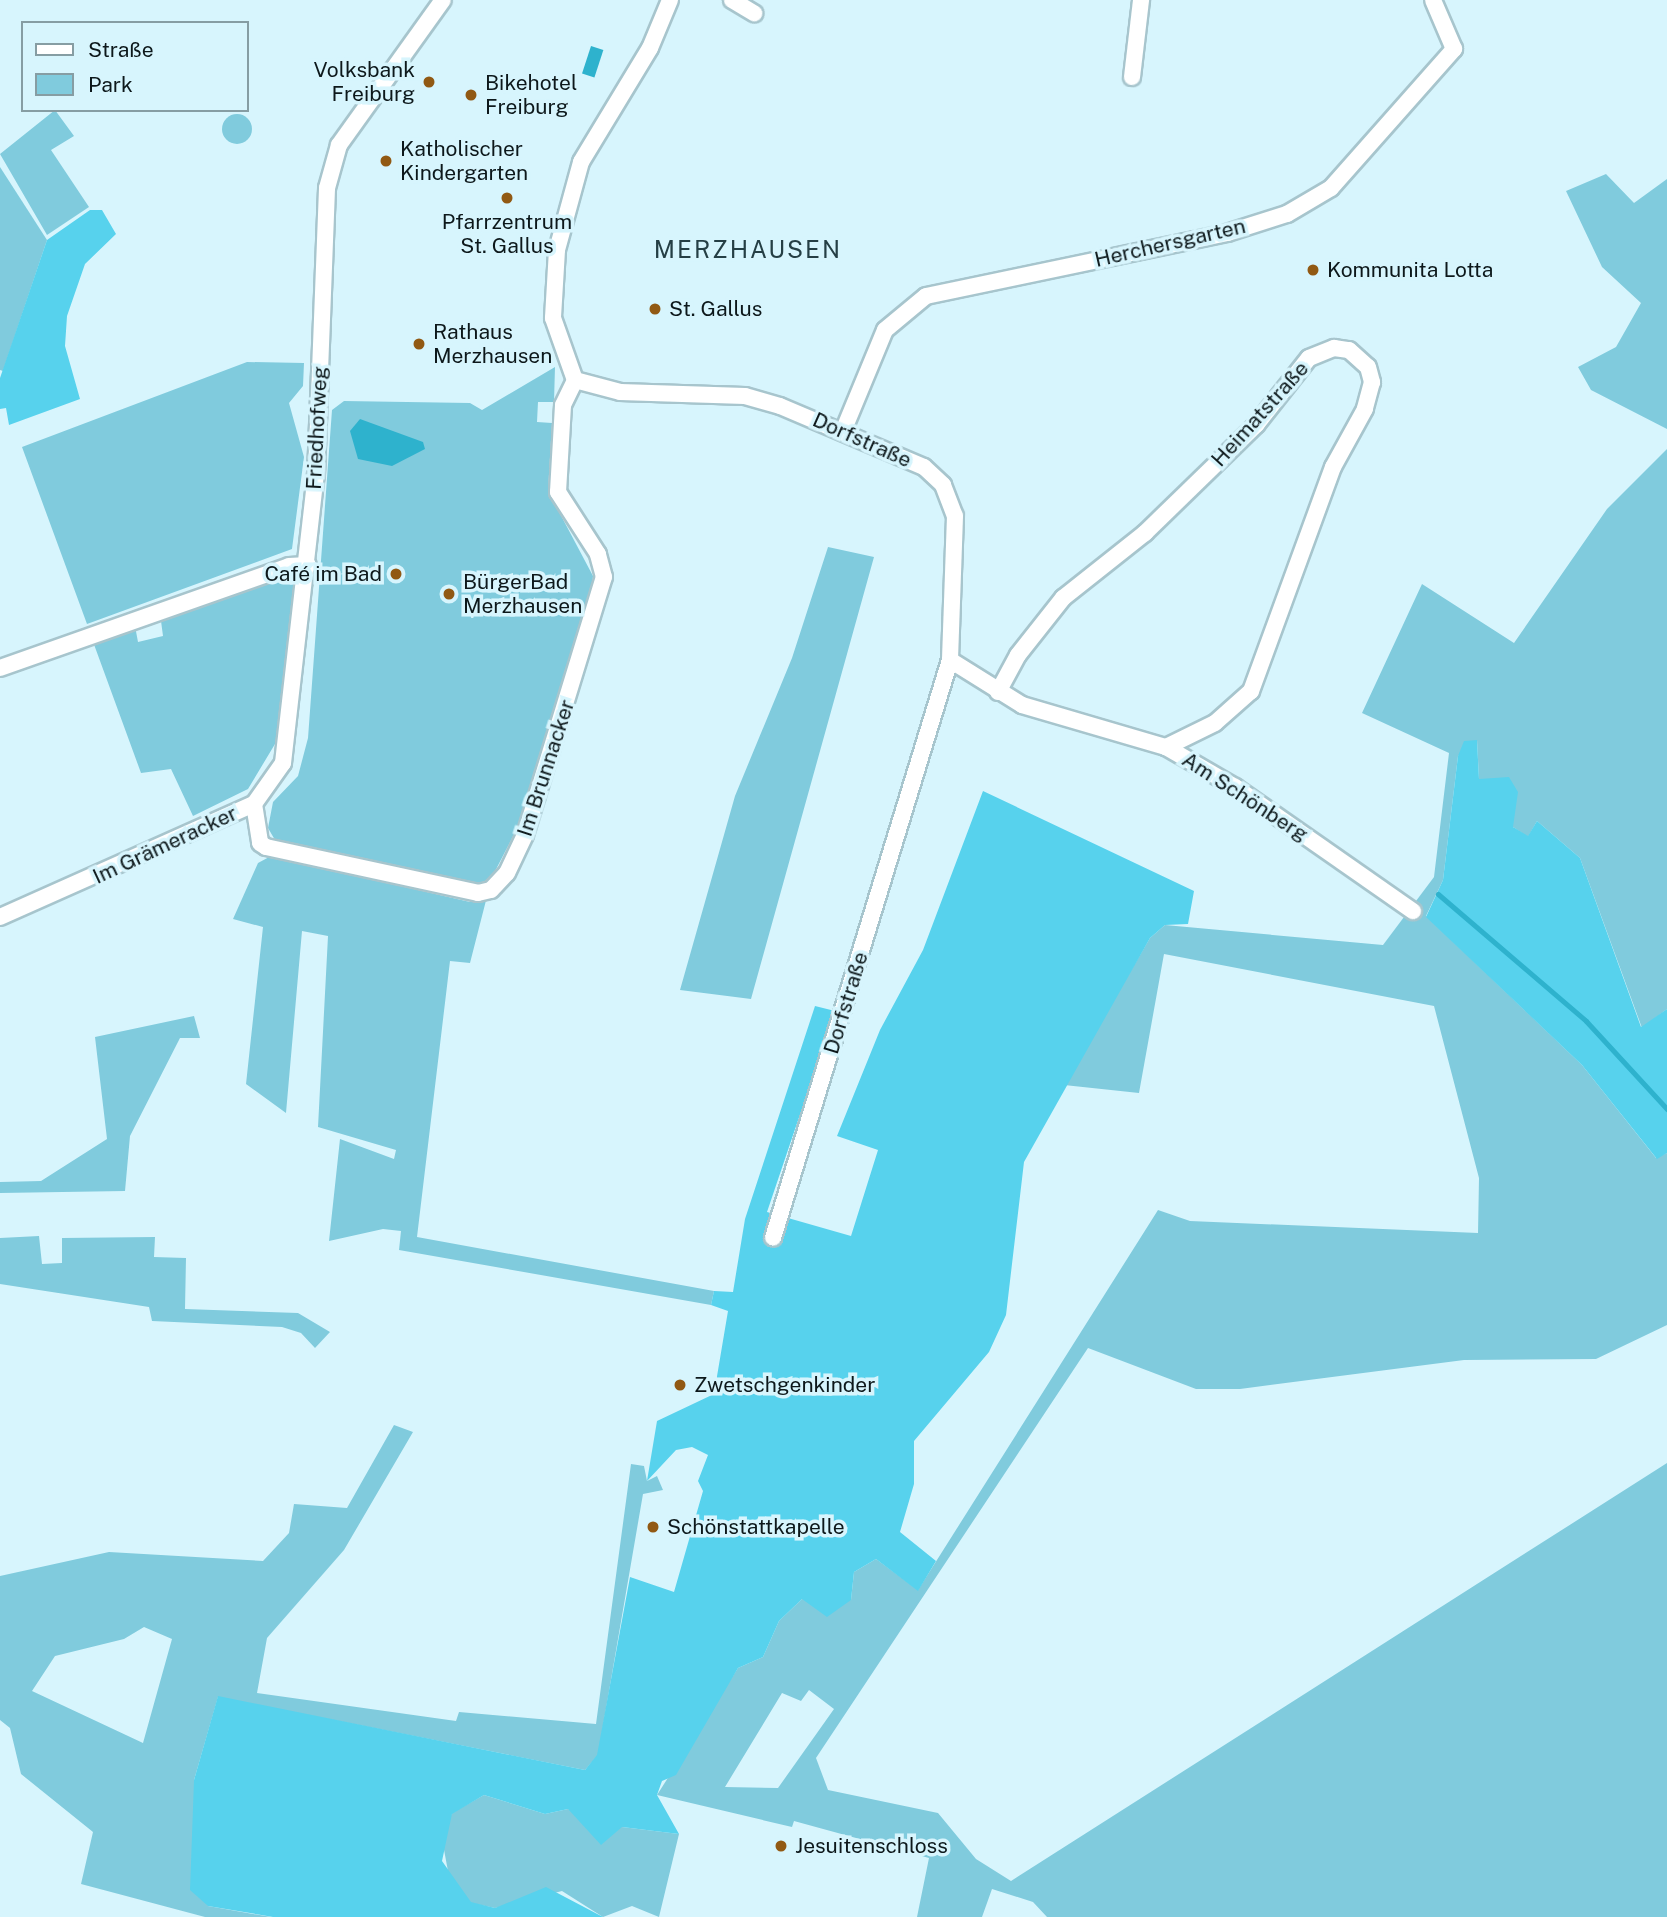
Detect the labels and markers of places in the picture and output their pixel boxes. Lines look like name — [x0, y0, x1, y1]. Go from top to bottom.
place label: Volksbank Freiburg — [314, 57, 415, 107]
place label: Bikehotel Freiburg — [485, 70, 577, 120]
marker: Volksbank Freiburg — [421, 74, 437, 90]
marker: Bikehotel Freiburg — [463, 87, 479, 103]
place label: Katholischer Kindergarten — [400, 136, 528, 186]
marker: Katholischer Kindergarten — [378, 153, 394, 169]
marker: Pfarrzentrum St. Gallus — [499, 190, 515, 206]
place label: Pfarrzentrum St. Gallus — [442, 209, 572, 259]
place label: Kommunita Lotta — [1327, 257, 1493, 283]
marker: Kommunita Lotta — [1305, 262, 1321, 278]
place label: St. Gallus — [669, 296, 763, 322]
marker: St. Gallus — [647, 301, 663, 317]
place label: Rathaus Merzhausen — [433, 319, 552, 369]
marker: Rathaus Merzhausen — [411, 336, 427, 352]
place label: Café im Bad — [264, 561, 382, 587]
marker: Café im Bad — [388, 566, 404, 582]
place label: BürgerBad Merzhausen — [463, 569, 582, 619]
marker: BürgerBad Merzhausen — [441, 586, 457, 602]
place label: Zwetschgenkinder — [694, 1372, 875, 1398]
marker: Zwetschgenkinder — [672, 1377, 688, 1393]
place label: Schönstattkapelle — [667, 1514, 845, 1540]
marker: Schönstattkapelle — [645, 1519, 661, 1535]
place label: Jesuitenschloss — [795, 1833, 948, 1859]
marker: Jesuitenschloss — [773, 1838, 789, 1854]

